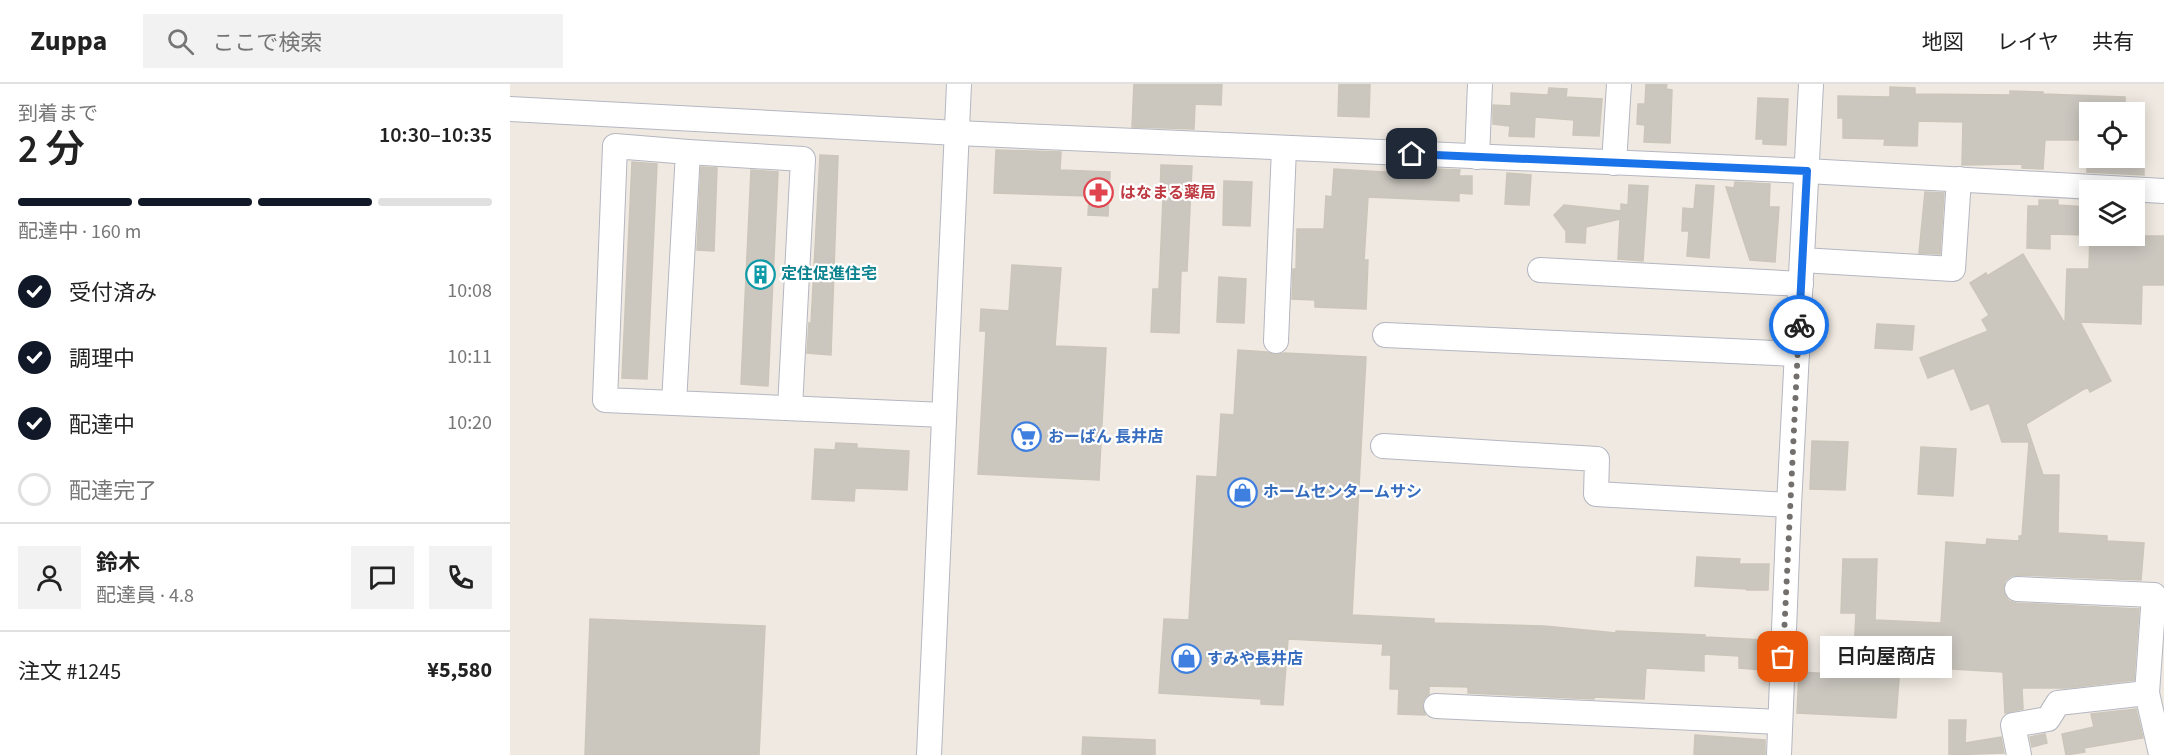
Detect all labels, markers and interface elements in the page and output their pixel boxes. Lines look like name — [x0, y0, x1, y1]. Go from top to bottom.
search box — [143, 14, 563, 68]
text: Zuppa — [30, 21, 107, 61]
icon: search — [164, 25, 197, 58]
text: ここで検索 — [212, 27, 322, 59]
text: 地図 — [1922, 27, 1964, 57]
text: レイヤ — [1997, 27, 2059, 57]
text: 共有 — [2092, 27, 2134, 57]
text: 到着まで — [18, 100, 98, 128]
map controls — [2079, 102, 2145, 246]
button: locate — [2079, 102, 2145, 168]
text: 10:30–10:35 — [379, 119, 492, 151]
text: 2 分 — [18, 122, 85, 178]
pin — [1386, 128, 1437, 179]
icon: home — [1395, 137, 1428, 170]
pharmacy icon: はなまる薬局 — [1083, 177, 1115, 209]
button: layers — [2079, 180, 2145, 246]
place label: はなまる薬局 — [1120, 182, 1216, 204]
text: 配達中 · 160 m — [18, 218, 141, 246]
building icon: 定住促進住宅 — [744, 258, 776, 290]
place label: 定住促進住宅 — [781, 263, 877, 285]
icon: check — [18, 275, 51, 308]
text: 受付済み — [69, 277, 157, 309]
text: 10:08 — [447, 277, 492, 305]
courier — [1769, 295, 1829, 355]
icon: bike — [1783, 309, 1816, 342]
icon: check — [18, 341, 51, 374]
text: 調理中 — [69, 343, 135, 375]
text: 10:11 — [447, 343, 492, 371]
icon: check — [18, 407, 51, 440]
text: 配達中 — [69, 409, 135, 441]
text: 10:20 — [447, 409, 492, 437]
supermarket icon: おーばん 長井店 — [1011, 421, 1043, 453]
place label: おーばん 長井店 — [1048, 426, 1163, 448]
text: 配達完了 — [69, 475, 157, 507]
shop icon: ホームセンタームサシ — [1226, 476, 1258, 508]
place label: ホームセンタームサシ — [1263, 481, 1422, 503]
button: person — [18, 546, 81, 609]
button: chat — [351, 546, 414, 609]
button: phone — [429, 546, 492, 609]
text: 鈴木 — [96, 547, 140, 579]
text: 配達員 · 4.8 — [96, 582, 194, 610]
pin — [1757, 631, 1808, 682]
callout: 日向屋商店 — [1819, 636, 1951, 678]
icon: bag — [1766, 640, 1799, 673]
shop icon: すみや長井店 — [1170, 643, 1202, 675]
text: 日向屋商店 — [1836, 643, 1936, 671]
place label: すみや長井店 — [1207, 648, 1303, 670]
text: ¥5,580 — [427, 654, 492, 686]
text: 注文 #1245 — [18, 656, 121, 688]

